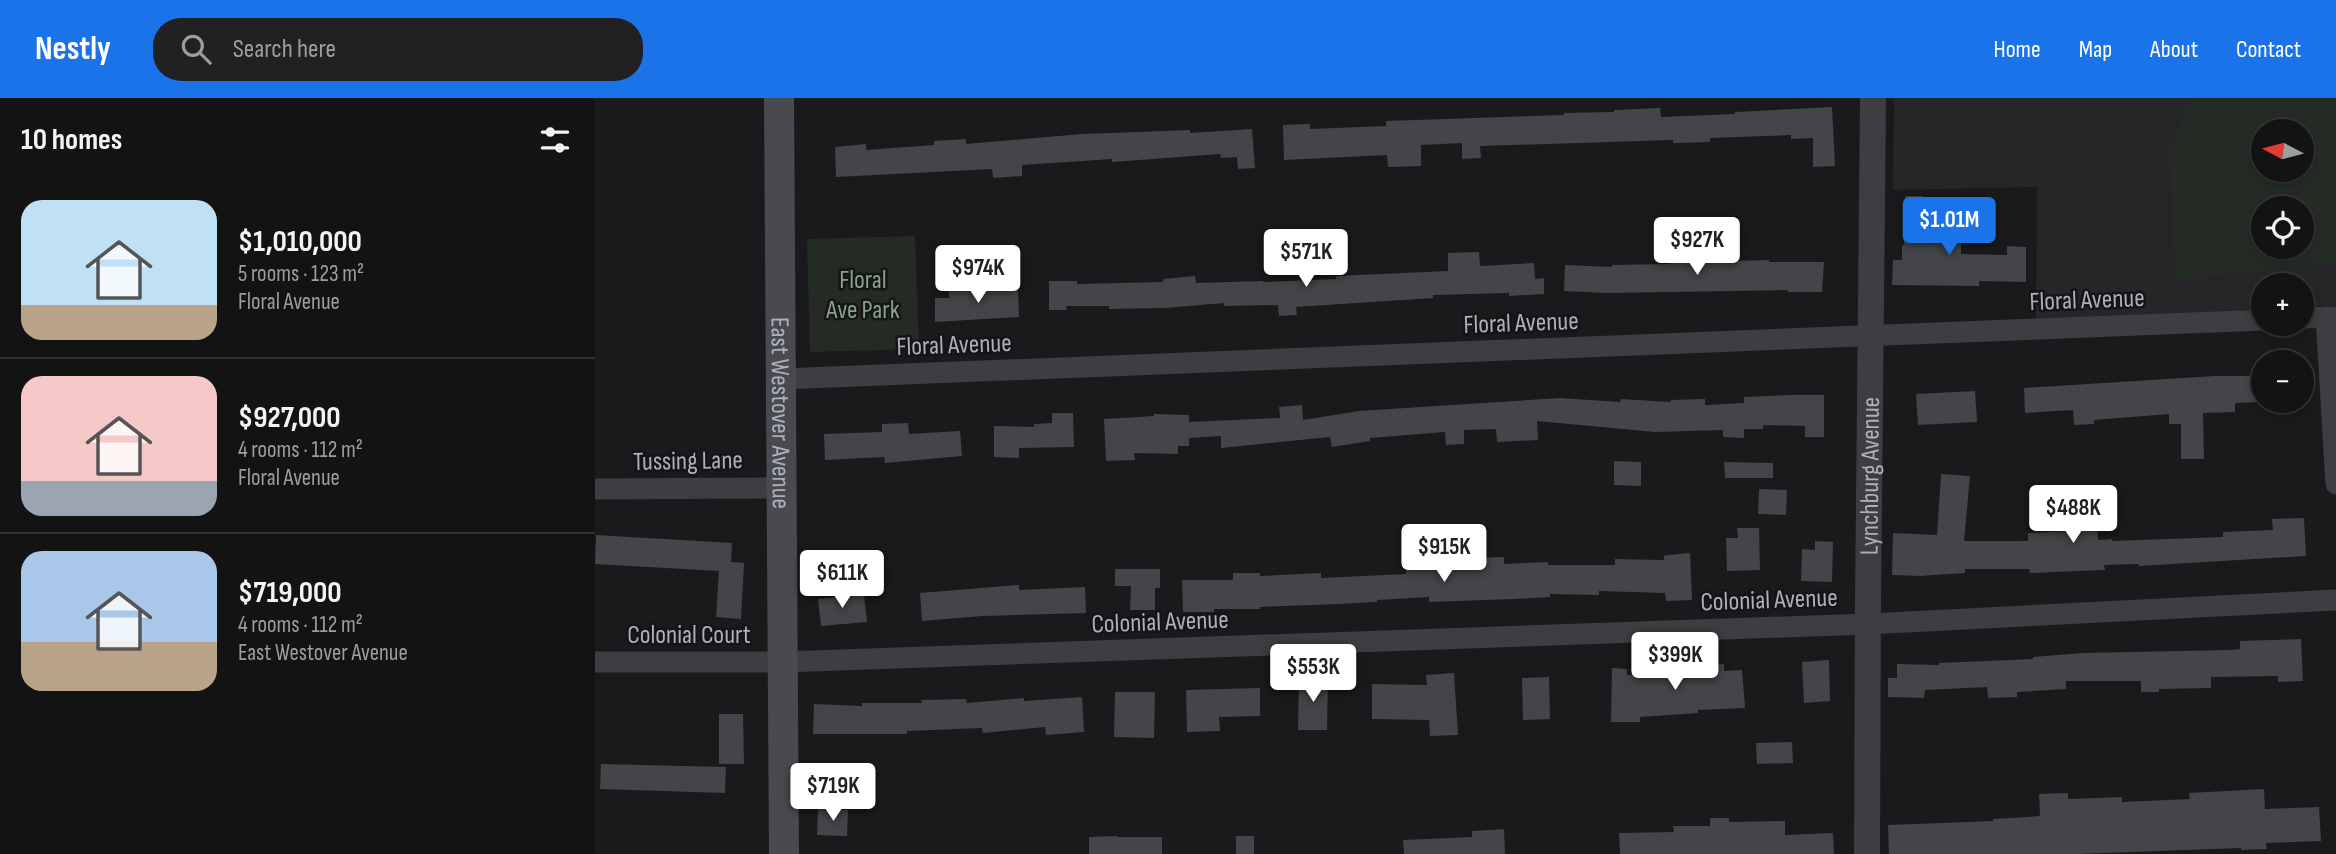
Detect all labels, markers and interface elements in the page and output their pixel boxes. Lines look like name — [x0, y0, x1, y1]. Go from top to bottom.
search box — [153, 18, 643, 81]
text: Nestly — [35, 29, 111, 69]
icon: search — [177, 30, 215, 68]
text: Search here — [233, 34, 336, 65]
text: Home — [1993, 35, 2041, 64]
text: Map — [2079, 35, 2112, 64]
text: About — [2150, 35, 2198, 64]
text: Contact — [2236, 35, 2301, 64]
north arrow — [2251, 119, 2313, 182]
map controls — [2251, 119, 2314, 413]
icon: filters — [536, 121, 574, 159]
text: 10 homes — [21, 122, 122, 158]
button: locate — [2251, 196, 2314, 259]
pin: $1.01M — [1892, 198, 2006, 257]
text: $1.01M — [1919, 206, 1979, 234]
pin: $927K — [1648, 218, 1746, 277]
text: $1,010,000 — [238, 224, 362, 260]
text: $927K — [1670, 226, 1724, 254]
icon: home — [77, 228, 161, 312]
pin: $571K — [1257, 230, 1355, 289]
text: $571K — [1280, 238, 1332, 266]
pin: $974K — [929, 246, 1027, 305]
text: $974K — [951, 254, 1005, 282]
text: 5 rooms · 123 m² — [238, 260, 364, 288]
park label: Floral Ave Park — [825, 265, 900, 326]
button: + — [2251, 273, 2314, 336]
street label: Floral Avenue — [2029, 283, 2145, 318]
text: Floral Avenue — [238, 288, 340, 316]
street label: Floral Avenue — [1463, 306, 1579, 341]
street label: East Westover Avenue — [763, 317, 796, 509]
street label: Floral Avenue — [896, 328, 1012, 363]
button: − — [2251, 350, 2314, 413]
street label: Lynchburg Avenue — [1854, 397, 1887, 555]
text: $927,000 — [238, 400, 341, 436]
icon: home — [77, 404, 161, 488]
text: 4 rooms · 112 m² — [238, 436, 363, 464]
street label: Tussing Lane — [633, 445, 743, 478]
text: Floral Avenue — [238, 464, 340, 492]
pin: $488K — [2024, 486, 2122, 545]
text: $488K — [2045, 494, 2101, 522]
pin: $915K — [1395, 524, 1493, 584]
text: $915K — [1417, 533, 1471, 561]
pin: $611K — [793, 550, 891, 610]
text: $611K — [816, 559, 868, 587]
text: $719,000 — [238, 575, 342, 611]
icon: home — [77, 579, 161, 663]
street label: Colonial Avenue — [1700, 583, 1838, 618]
street label: Colonial Avenue — [1091, 605, 1229, 640]
text: 4 rooms · 112 m² — [238, 611, 363, 639]
street label: Colonial Court — [627, 620, 751, 651]
pin: $399K — [1626, 632, 1724, 692]
text: East Westover Avenue — [238, 639, 408, 667]
text: $399K — [1647, 641, 1703, 669]
pin: $553K — [1264, 644, 1362, 704]
text: $553K — [1286, 653, 1340, 681]
pin: $719K — [784, 764, 882, 823]
text: $719K — [806, 772, 860, 800]

